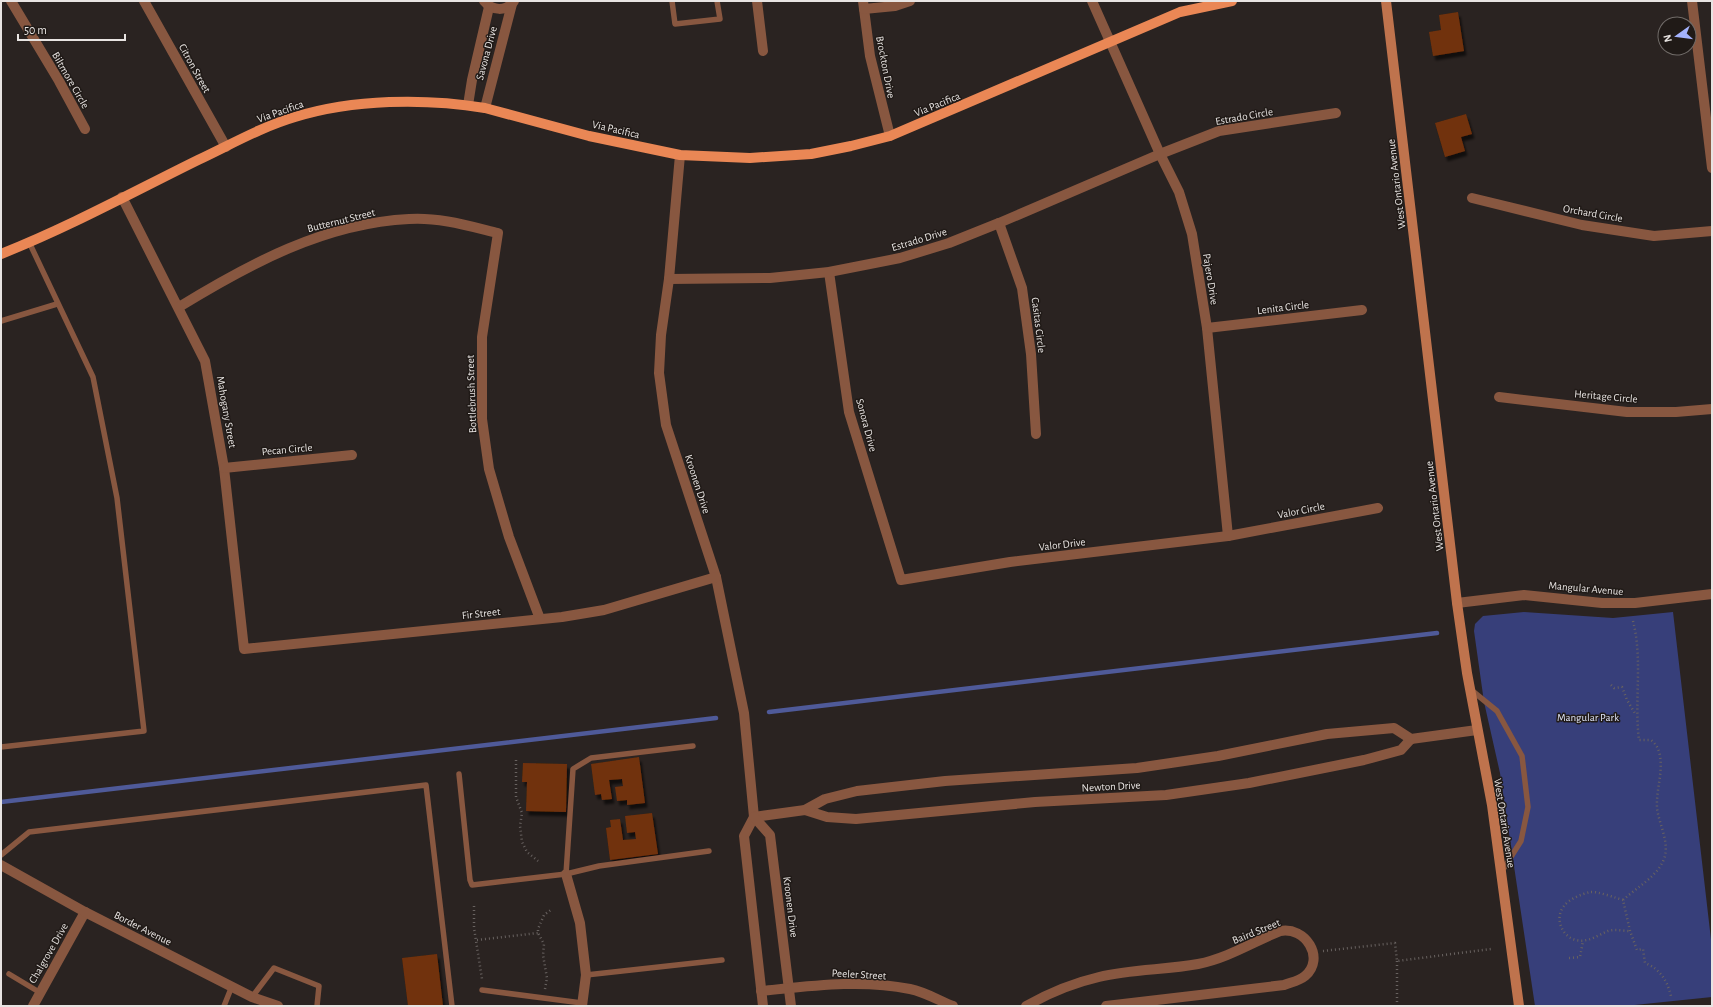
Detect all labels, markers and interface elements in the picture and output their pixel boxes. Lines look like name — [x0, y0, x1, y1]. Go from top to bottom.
scale bar — [18, 16, 125, 42]
north arrow — [1657, 16, 1697, 56]
text: 50 m — [24, 24, 47, 36]
street label: Savona Drive — [474, 25, 499, 81]
text: N — [1662, 33, 1674, 43]
street label: Brockton Drive — [874, 35, 897, 99]
street label: Citron Street — [177, 42, 213, 95]
street label: Biltmore Circle — [50, 50, 91, 110]
street label: Via Pacifica — [913, 90, 962, 119]
street label: Via Pacifica — [255, 98, 305, 125]
street label: Estrado Circle — [1214, 106, 1274, 127]
street label: Via Pacifica — [591, 119, 641, 140]
street label: West Ontario Avenue — [1386, 138, 1407, 229]
street label: Orchard Circle — [1562, 203, 1624, 224]
street label: Butternut Street — [306, 207, 377, 234]
street label: Estrado Drive — [890, 226, 948, 253]
street label: Pajero Drive — [1201, 252, 1220, 306]
street label: Casitas Circle — [1030, 297, 1047, 354]
street label: Lenita Circle — [1256, 299, 1310, 316]
street label: Bottlebrush Street — [465, 354, 478, 433]
street label: Mahogany Street — [215, 375, 238, 449]
street label: Heritage Circle — [1574, 388, 1638, 405]
street label: Sonora Drive — [854, 397, 879, 453]
street label: Pecan Circle — [261, 442, 313, 457]
street label: Kroonen Drive — [683, 453, 712, 515]
street label: West Ontario Avenue — [1424, 460, 1445, 551]
street label: Valor Circle — [1276, 501, 1326, 520]
street label: Valor Drive — [1038, 536, 1086, 553]
street label: Mangular Avenue — [1548, 580, 1624, 597]
street label: Fir Street — [461, 606, 501, 621]
park label: Mangular Park — [1557, 712, 1619, 723]
street label: West Ontario Avenue — [1492, 778, 1517, 869]
street label: Newton Drive — [1081, 779, 1141, 794]
street label: Kroonen Drive — [781, 876, 800, 938]
street label: Border Avenue — [112, 909, 173, 948]
street label: Baird Street — [1231, 917, 1282, 946]
street label: Chalgrove Drive — [27, 921, 70, 985]
street label: Peeler Street — [831, 968, 887, 981]

